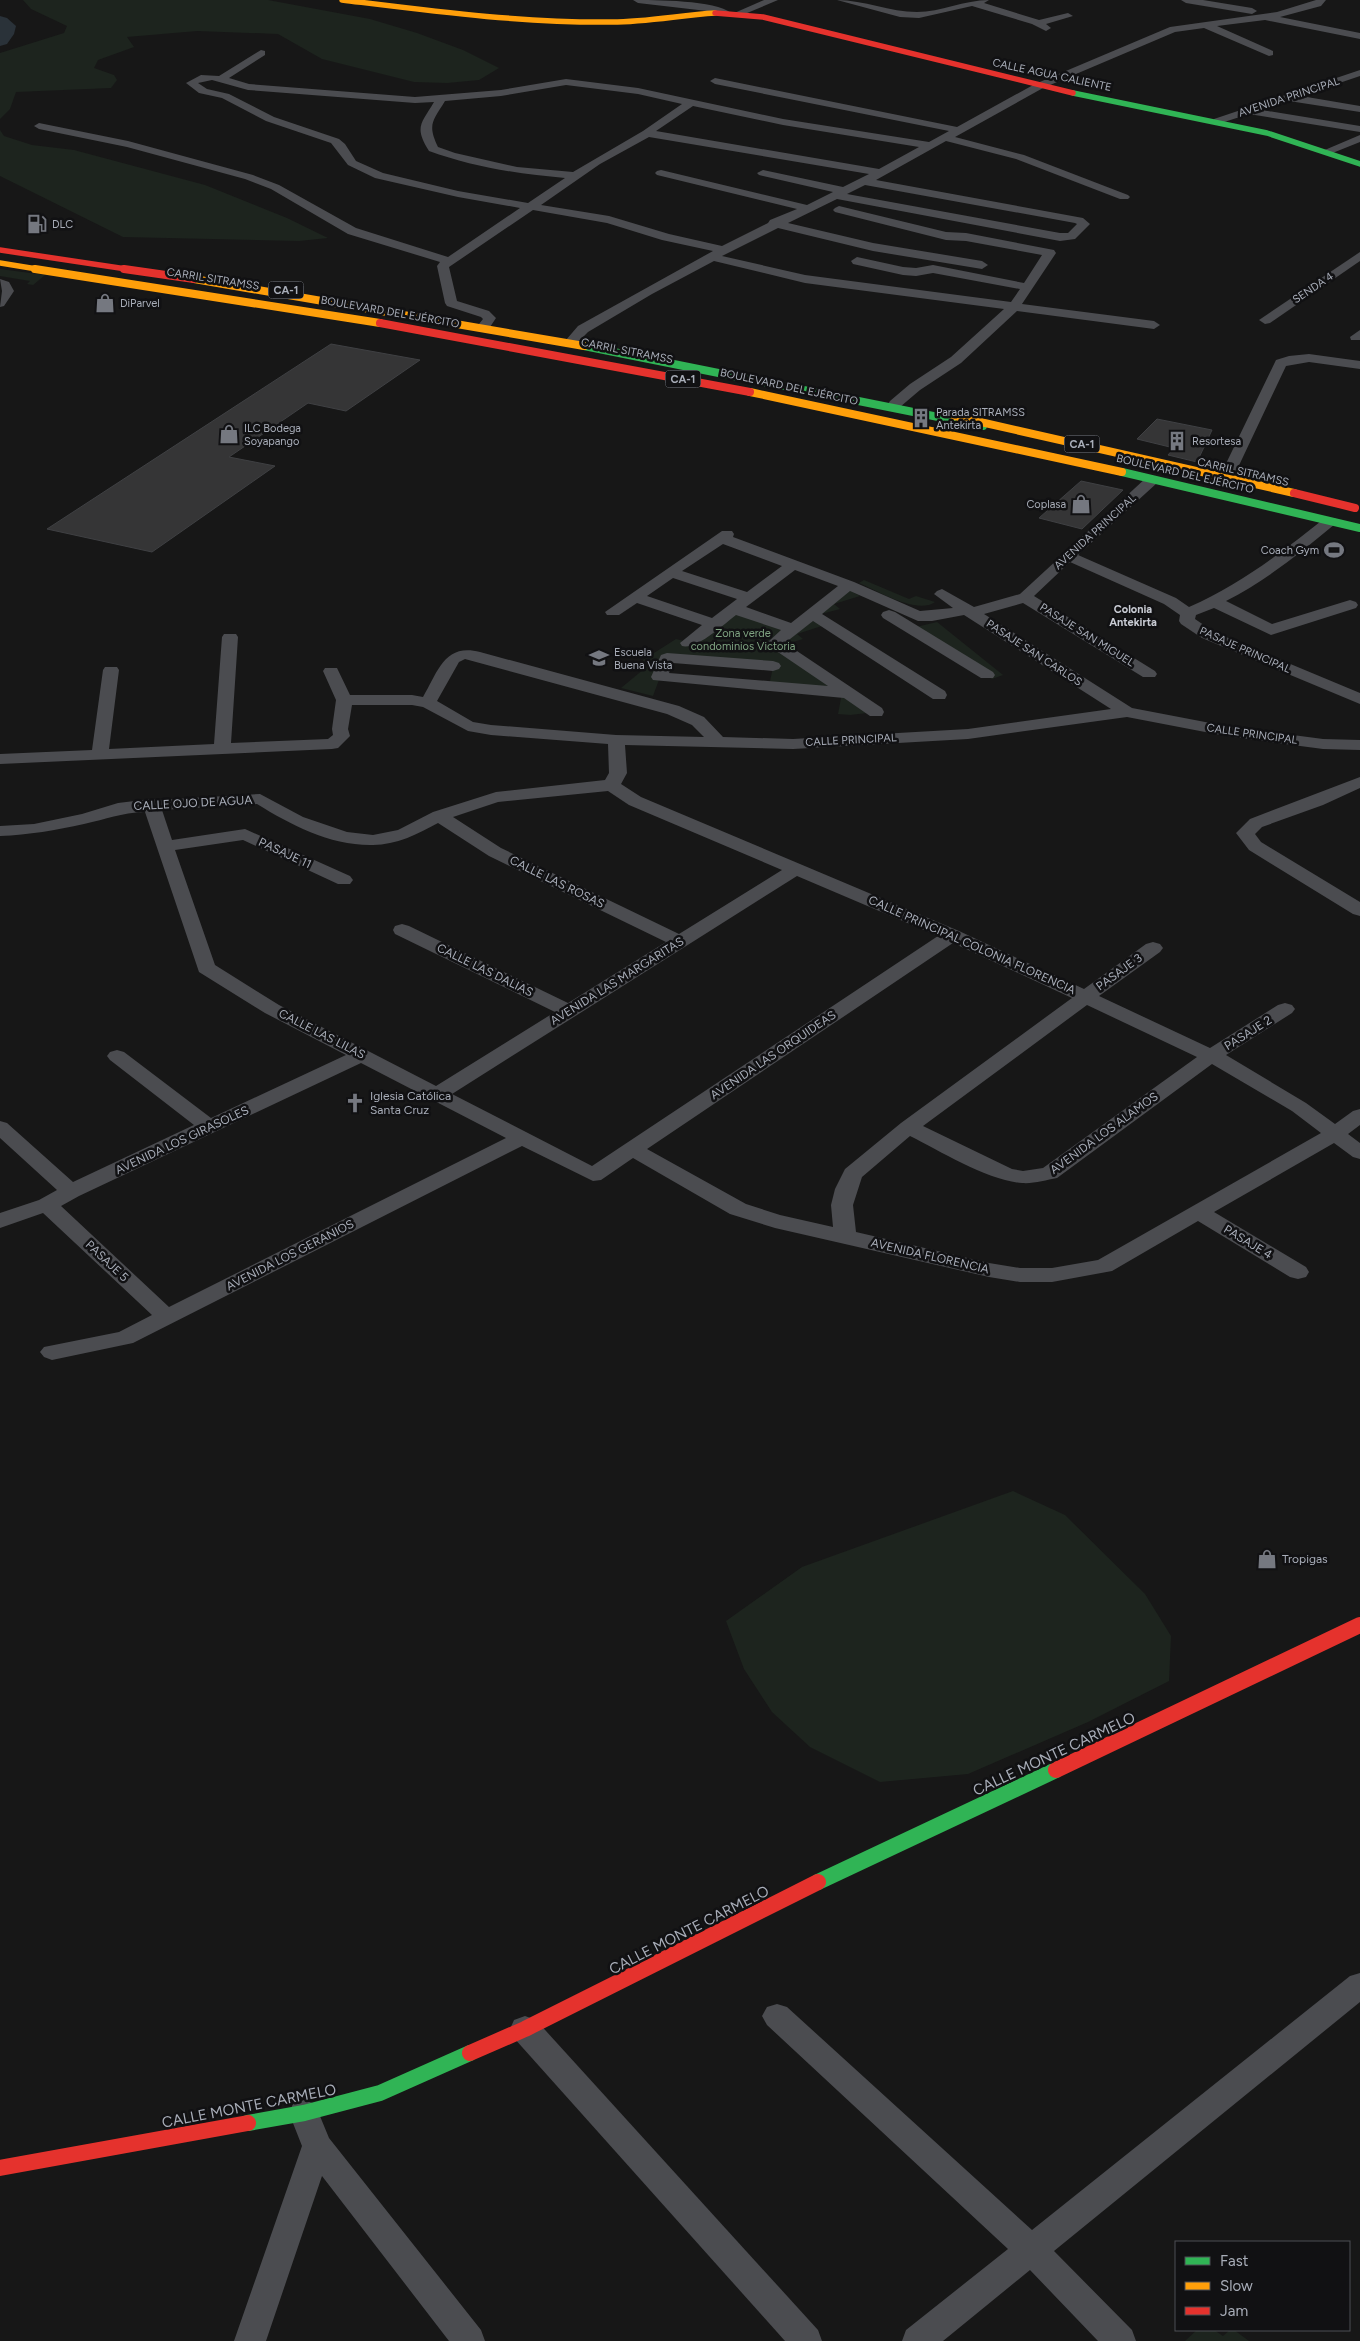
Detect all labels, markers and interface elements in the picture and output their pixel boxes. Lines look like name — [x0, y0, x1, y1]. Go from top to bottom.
street label: CALLE AGUA CALIENTE — [991, 56, 1113, 94]
street label: AVENIDA PRINCIPAL — [1237, 74, 1341, 119]
fuel station icon: DLC — [26, 213, 48, 235]
place label: DLC — [52, 218, 73, 231]
street label: CARRIL SITRAMSS — [166, 265, 260, 293]
street label: SENDA 4 — [1290, 270, 1336, 306]
road number: CA-1 — [268, 282, 304, 298]
shop icon: DiParvel — [94, 292, 116, 314]
street label: BOULEVARD DEL EJÉRCITO — [320, 293, 461, 331]
place label: DiParvel — [120, 297, 160, 310]
street label: CARRIL SITRAMSS — [580, 336, 674, 366]
street label: BOULEVARD DEL EJÉRCITO — [719, 366, 860, 408]
road number: CA-1 — [666, 370, 700, 388]
place label: Parada SITRAMSS Antekirta — [936, 406, 1025, 432]
building icon: Parada SITRAMSS Antekirta — [910, 407, 932, 429]
place label: ILC Bodega Soyapango — [244, 422, 301, 448]
shop icon: ILC Bodega Soyapango — [218, 423, 240, 445]
building icon: Resortesa — [1166, 430, 1188, 452]
place label: Resortesa — [1192, 435, 1241, 448]
road number: CA-1 — [1064, 436, 1100, 452]
street label: BOULEVARD DEL EJÉRCITO — [1115, 452, 1255, 496]
street label: CARRIL SITRAMSS — [1196, 455, 1290, 489]
street label: AVENIDA PRINCIPAL — [1051, 492, 1139, 572]
shop icon: Coplasa — [1070, 493, 1092, 515]
place label: Coplasa — [1026, 498, 1066, 511]
sports icon: Coach Gym — [1323, 539, 1345, 561]
place label: Coach Gym — [1261, 544, 1319, 557]
street label: PASAJE SAN MIGUEL — [1037, 601, 1137, 670]
district label: Colonia Antekirta — [1109, 603, 1157, 629]
street label: PASAJE SAN CARLOS — [984, 617, 1084, 689]
street label: PASAJE PRINCIPAL — [1198, 624, 1293, 676]
park label: Zona verde condominios Victoria — [691, 627, 795, 653]
place label: Escuela Buena Vista — [614, 646, 672, 672]
school or university icon: Escuela Buena Vista — [588, 647, 610, 669]
street label: CALLE PRINCIPAL — [1206, 721, 1298, 747]
street label: CALLE PRINCIPAL — [805, 731, 897, 749]
street label: CALLE OJO DE AGUA — [133, 793, 253, 813]
street label: PASAJE 11 — [256, 835, 314, 871]
street label: CALLE LAS ROSAS — [507, 853, 607, 911]
street label: CALLE PRINCIPAL COLONIA FLORENCIA — [866, 893, 1078, 997]
street label: AVENIDA LAS MARGARITAS — [548, 934, 686, 1028]
street label: CALLE LAS DALIAS — [435, 941, 535, 999]
street label: PASAJE 3 — [1093, 951, 1145, 993]
street label: CALLE LAS LILAS — [276, 1006, 368, 1062]
street label: AVENIDA LAS ORQUIDEAS — [708, 1008, 838, 1102]
street label: PASAJE 2 — [1222, 1013, 1274, 1053]
place label: Iglesia Católica Santa Cruz — [370, 1089, 451, 1117]
street label: AVENIDA LOS ALAMOS — [1047, 1089, 1161, 1177]
church icon: Iglesia Católica Santa Cruz — [344, 1092, 366, 1114]
street label: AVENIDA LOS GIRASOLES — [113, 1103, 251, 1177]
street label: AVENIDA LOS GERANIOS — [224, 1217, 356, 1293]
street label: PASAJE 4 — [1221, 1222, 1275, 1262]
street label: AVENIDA FLORENCIA — [870, 1236, 990, 1276]
street label: PASAJE 5 — [83, 1238, 131, 1285]
shop icon: Tropigas — [1256, 1548, 1278, 1570]
place label: Tropigas — [1282, 1552, 1328, 1566]
street label: CALLE MONTE CARMELO — [970, 1708, 1138, 1800]
street label: CALLE MONTE CARMELO — [606, 1882, 772, 1978]
street label: CALLE MONTE CARMELO — [160, 2080, 338, 2132]
legend — [1175, 2241, 1350, 2331]
text: Fast — [1220, 2252, 1249, 2270]
text: Slow — [1220, 2277, 1253, 2295]
text: Jam — [1220, 2302, 1248, 2320]

